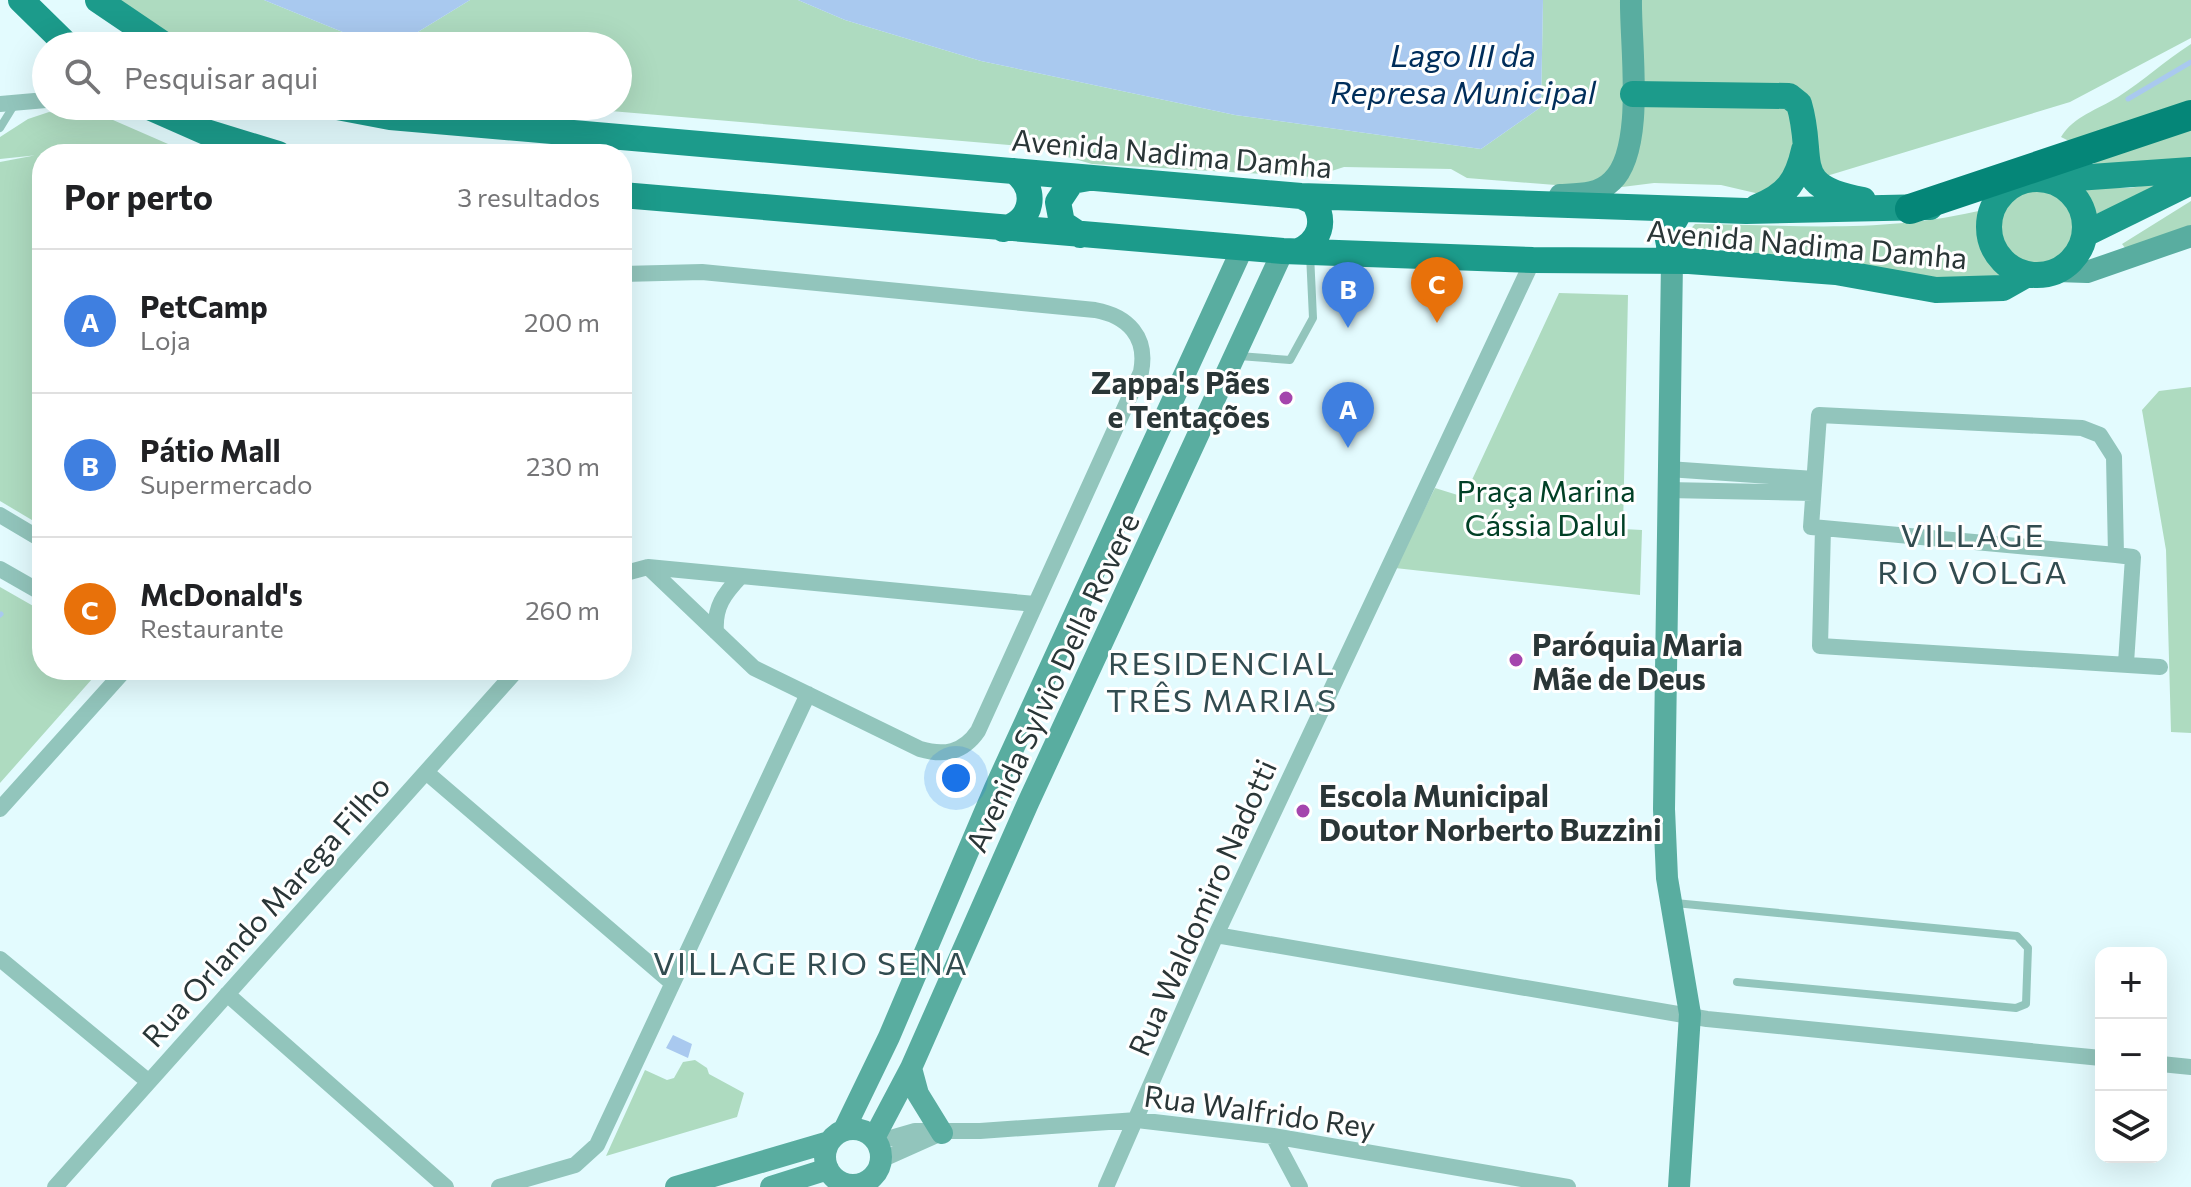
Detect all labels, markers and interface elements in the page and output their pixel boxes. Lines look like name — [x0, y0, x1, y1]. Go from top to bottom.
search box — [32, 32, 632, 120]
water label: Lago III da Represa Municipal — [1330, 34, 1597, 111]
icon: search — [60, 54, 104, 98]
text: Pesquisar aqui — [124, 58, 319, 95]
street label: Avenida Nadima Damha — [1010, 120, 1334, 184]
text: Por perto — [64, 175, 213, 217]
text: 3 resultados — [457, 181, 600, 212]
street label: Avenida Nadima Damha — [1645, 211, 1969, 275]
pin: C — [1411, 257, 1463, 323]
pin: B — [1322, 262, 1374, 328]
text: PetCamp — [140, 287, 268, 324]
text: A — [81, 306, 99, 337]
text: 200 m — [524, 306, 600, 337]
text: Loja — [140, 324, 191, 355]
place label: Zappa's Pães e Tentações — [1091, 363, 1270, 435]
pin: A — [1322, 382, 1374, 448]
marker: Zappa's Pães e Tentações — [1277, 389, 1295, 407]
text: Pátio Mall — [140, 431, 281, 468]
text: B — [81, 450, 99, 481]
text: 230 m — [526, 450, 600, 481]
text: Supermercado — [140, 468, 313, 499]
park label: Praça Marina Cássia Dalul — [1456, 471, 1636, 542]
street label: Avenida Sylvio Della Rovere — [956, 507, 1146, 857]
district label: VILLAGE RIO VOLGA — [1877, 514, 2069, 591]
text: McDonald's — [140, 575, 303, 612]
text: C — [81, 594, 99, 625]
text: 260 m — [525, 594, 600, 625]
text: Restaurante — [140, 612, 284, 643]
place label: Paróquia Maria Mãe de Deus — [1532, 625, 1743, 696]
district label: RESIDENCIAL TRÊS MARIAS — [1106, 642, 1338, 719]
marker: Paróquia Maria Mãe de Deus — [1507, 651, 1525, 669]
street label: Rua Waldomiro Nadotti — [1119, 753, 1283, 1061]
your location — [936, 758, 976, 798]
street label: Rua Orlando Marega Filho — [133, 767, 397, 1053]
place label: Escola Municipal Doutor Norberto Buzzini — [1319, 776, 1662, 847]
marker: Escola Municipal Doutor Norberto Buzzini — [1294, 802, 1312, 820]
district label: VILLAGE RIO SENA — [653, 942, 969, 982]
map controls — [2095, 947, 2167, 1163]
button: + — [2095, 947, 2167, 1019]
button: − — [2095, 1019, 2167, 1091]
street label: Rua Walfrido Rey — [1142, 1075, 1378, 1145]
button: layers — [2095, 1091, 2167, 1163]

